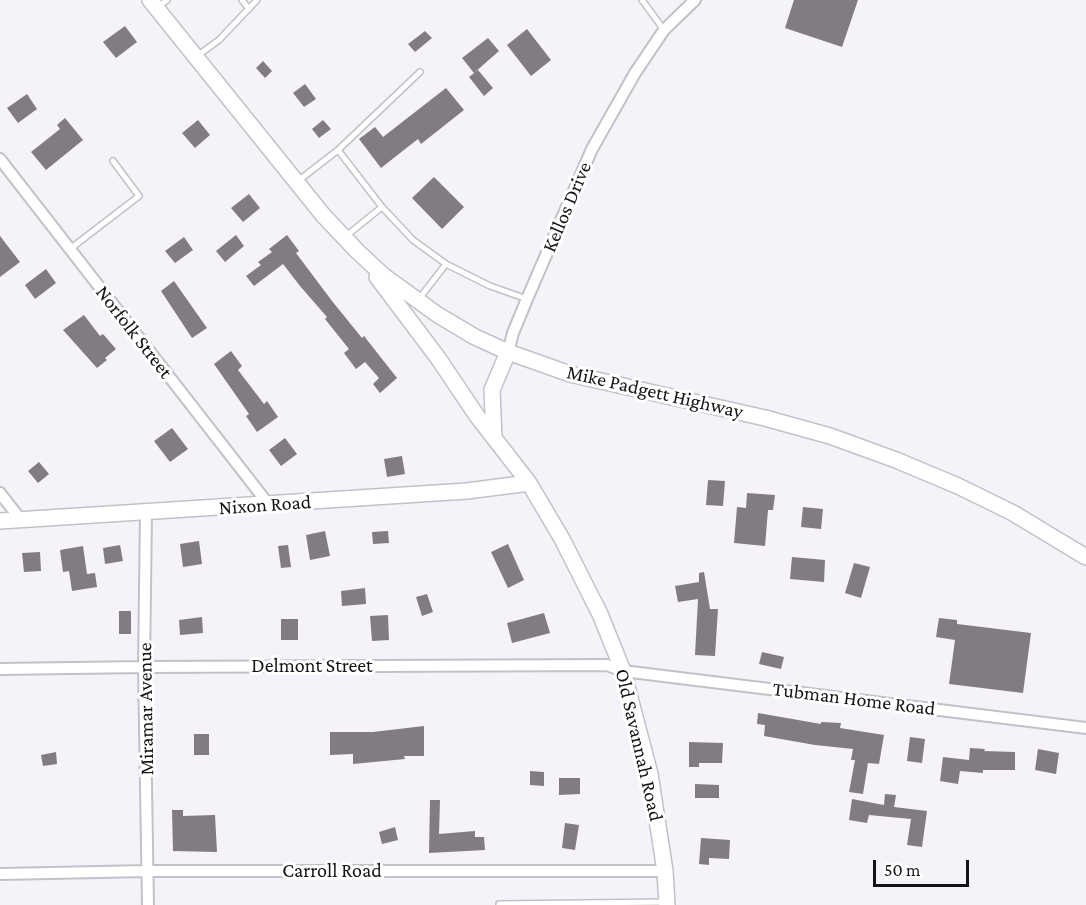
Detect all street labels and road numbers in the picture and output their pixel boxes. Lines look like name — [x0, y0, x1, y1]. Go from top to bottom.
street label: Kellos Drive — [537, 158, 597, 256]
street label: Norfolk Street — [90, 281, 178, 383]
street label: Mike Padgett Highway — [564, 360, 746, 424]
street label: Nixon Road — [218, 490, 312, 520]
street label: Miramar Avenue — [133, 642, 159, 776]
street label: Delmont Street — [251, 654, 373, 678]
street label: Old Savannah Road — [610, 667, 668, 823]
street label: Tubman Home Road — [771, 677, 937, 721]
street label: Carroll Road — [282, 859, 382, 883]

